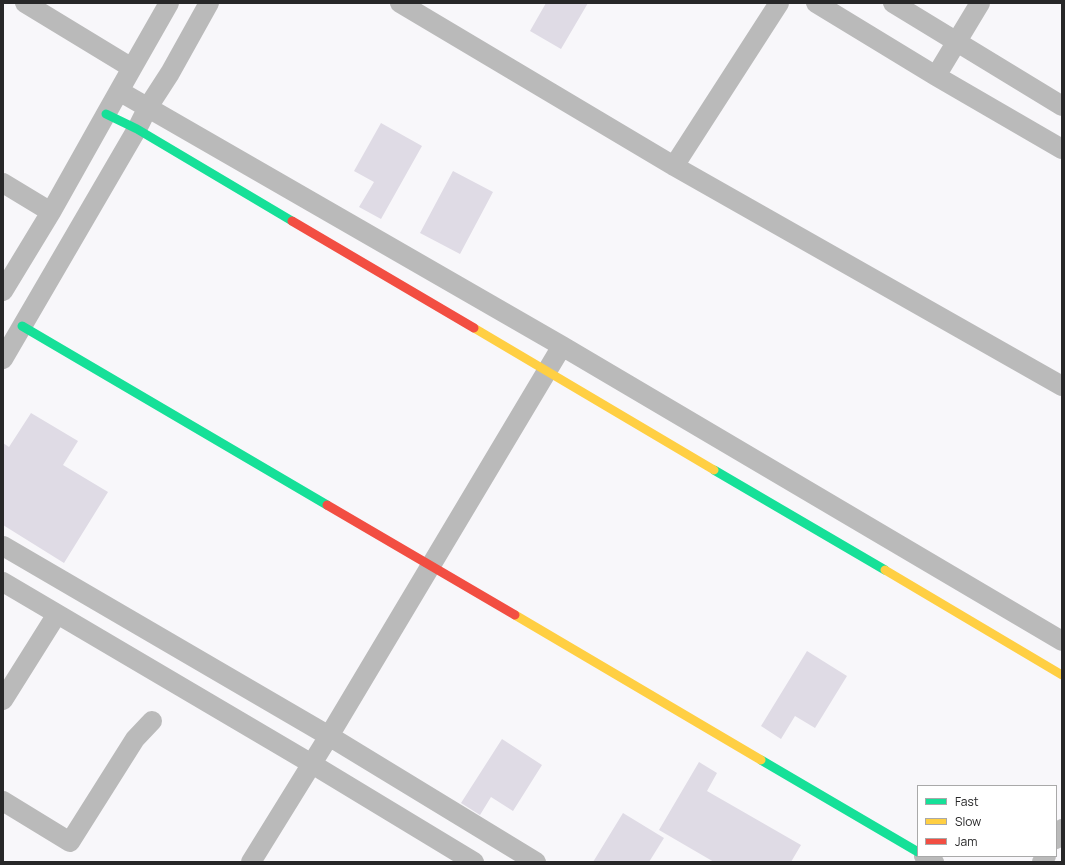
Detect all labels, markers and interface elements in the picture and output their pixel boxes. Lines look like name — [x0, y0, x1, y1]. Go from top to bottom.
legend — [917, 785, 1057, 857]
text: Fast — [955, 793, 979, 810]
text: Slow — [955, 813, 981, 830]
text: Jam — [955, 833, 977, 850]

